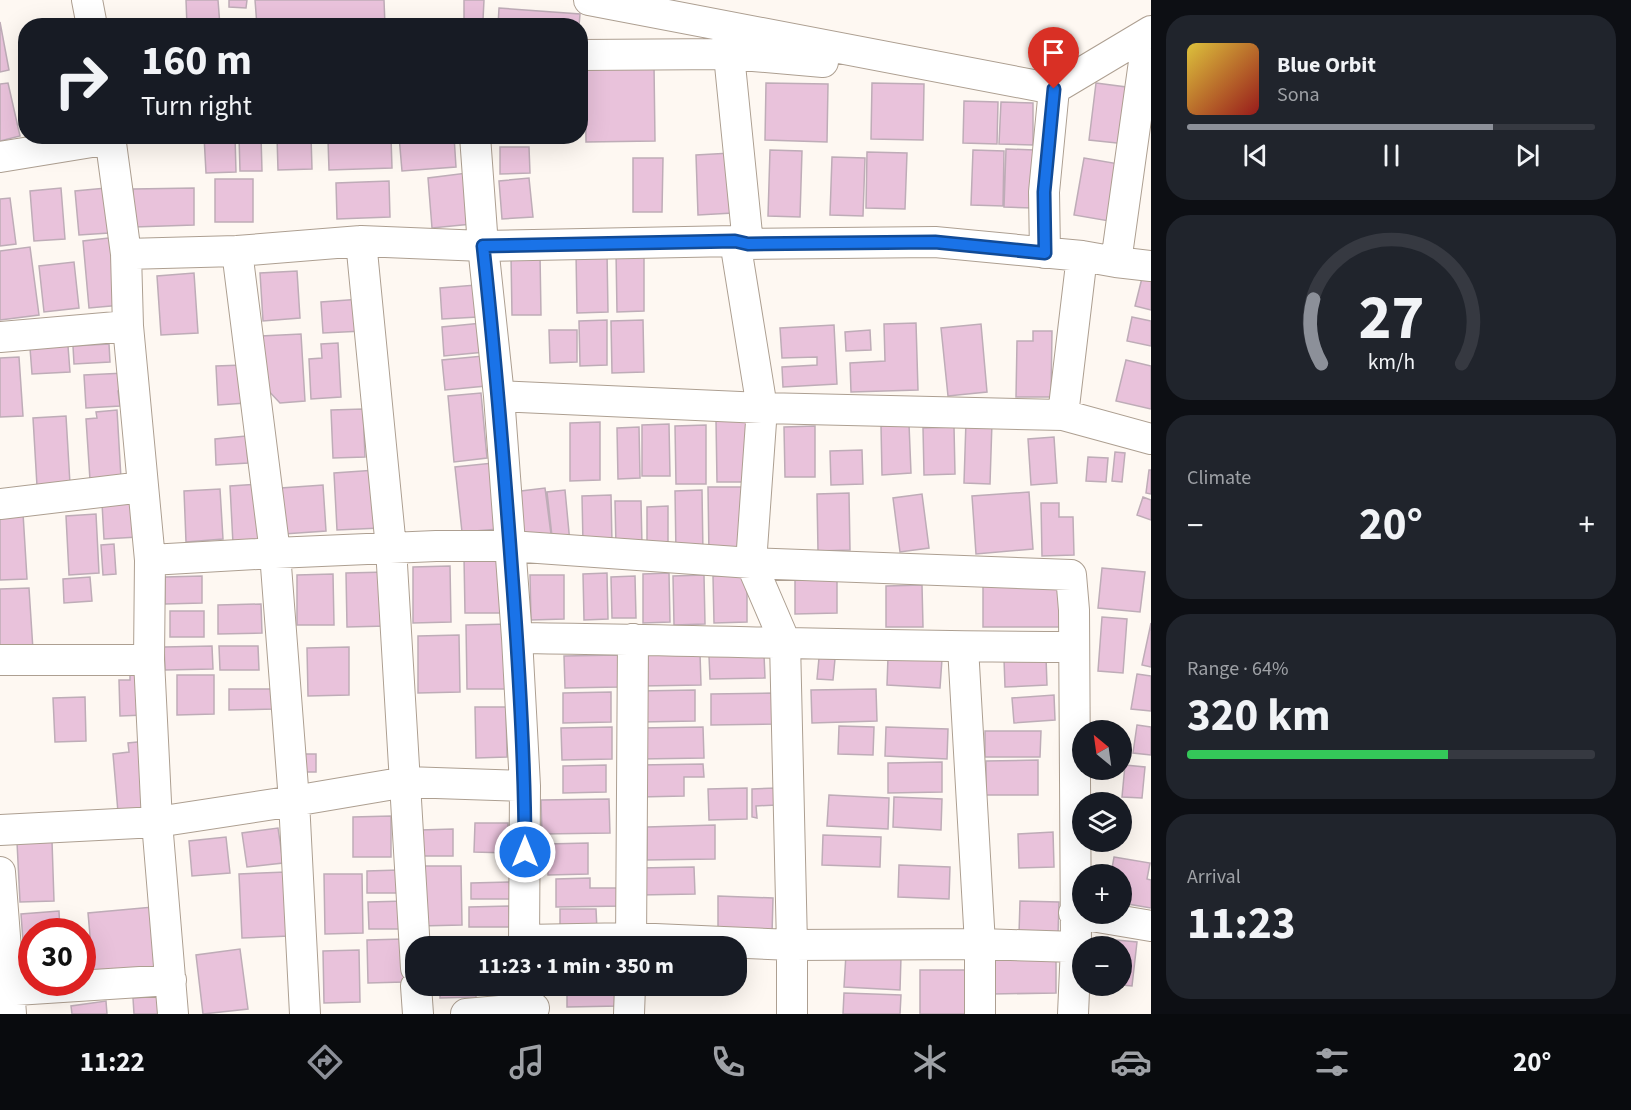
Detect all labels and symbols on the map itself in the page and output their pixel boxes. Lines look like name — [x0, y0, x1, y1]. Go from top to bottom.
pin — [1028, 27, 1079, 89]
north arrow — [1072, 720, 1132, 780]
position arrow — [493, 820, 557, 884]
speed limit sign: 30 — [18, 918, 96, 996]

